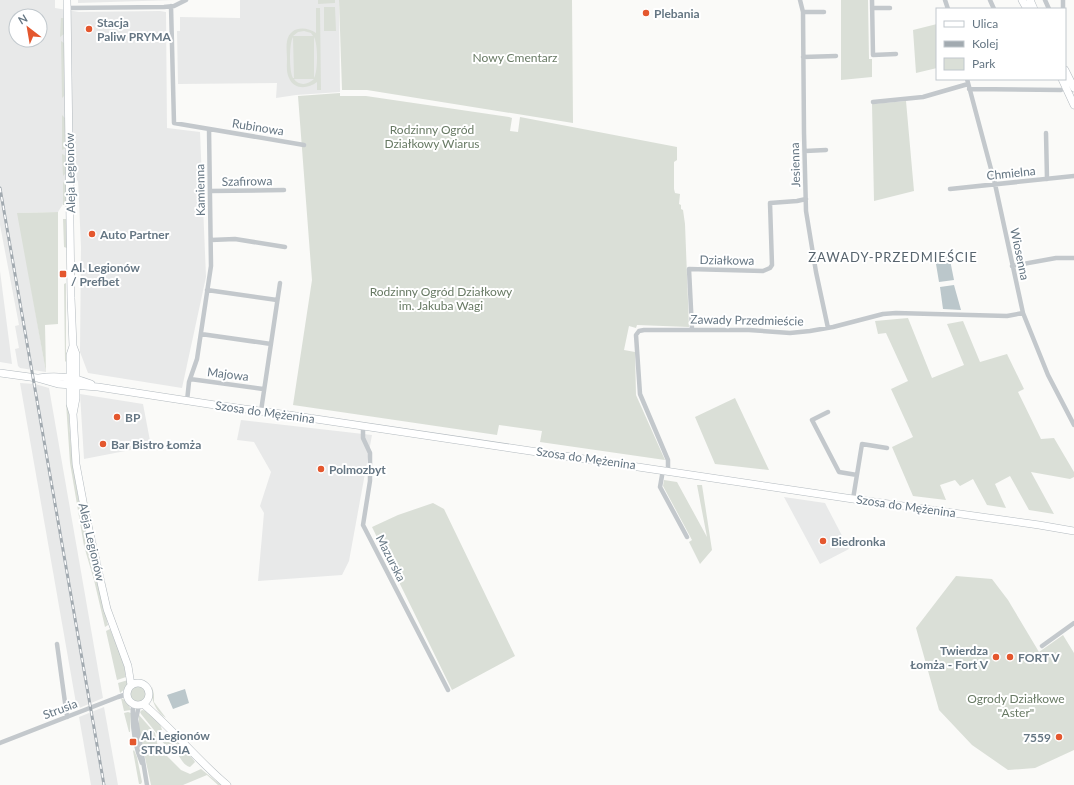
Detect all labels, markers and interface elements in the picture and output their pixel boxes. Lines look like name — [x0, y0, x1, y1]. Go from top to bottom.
place label: Plebania — [654, 6, 700, 21]
north arrow — [8, 8, 48, 48]
marker: Plebania — [641, 8, 651, 18]
legend — [936, 8, 1066, 80]
text: N — [16, 11, 30, 27]
place label: Stacja Paliw PRYMA — [97, 15, 172, 44]
text: Ulica — [972, 16, 998, 31]
marker: Stacja Paliw PRYMA — [84, 24, 94, 34]
text: Kolej — [972, 36, 998, 51]
park label: Nowy Cmentarz — [473, 50, 558, 65]
text: Park — [972, 56, 996, 71]
street label: Rubinowa — [231, 116, 285, 139]
park label: Rodzinny Ogród Działkowy Wiarus — [384, 122, 480, 151]
street label: Aleja Legionów — [62, 132, 78, 213]
street label: Jesienna — [787, 142, 803, 188]
street label: Chmielna — [986, 163, 1036, 183]
street label: Kamienna — [192, 164, 208, 216]
street label: Szafirowa — [222, 173, 272, 189]
place label: Auto Partner — [99, 227, 170, 242]
street label: Wiosenna — [1007, 227, 1033, 281]
marker: Auto Partner — [87, 229, 97, 239]
district label: ZAWADY-PRZEDMIEŚCIE — [808, 249, 978, 265]
street label: Działkowa — [699, 252, 755, 268]
place label: Al. Legionów / Prefbet — [70, 260, 140, 289]
marker: Al. Legionów / Prefbet — [58, 269, 68, 279]
park label: Rodzinny Ogród Działkowy im. Jakuba Wagi — [370, 284, 513, 313]
street label: Zawady Przedmieście — [690, 312, 804, 328]
street label: Majowa — [206, 364, 250, 384]
street label: Szosa do Mężenina — [214, 398, 316, 426]
place label: BP — [125, 410, 141, 425]
marker: BP — [112, 412, 122, 422]
place label: Bar Bistro Łomża — [111, 437, 201, 452]
marker: Bar Bistro Łomża — [98, 439, 108, 449]
street label: Szosa do Mężenina — [535, 444, 637, 472]
place label: Polmozbyt — [329, 462, 386, 477]
marker: Polmozbyt — [316, 464, 326, 474]
street label: Szosa do Mężenina — [855, 492, 957, 520]
street label: Aleja Legionów — [76, 501, 108, 583]
street label: Mazurska — [373, 532, 409, 584]
place label: Biedronka — [831, 534, 886, 549]
marker: Biedronka — [818, 536, 828, 546]
place label: Twierdza Łomża - Fort V — [910, 643, 989, 672]
place label: FORT V — [1018, 650, 1060, 665]
marker: Twierdza Łomża - Fort V — [991, 652, 1001, 662]
marker: FORT V — [1005, 652, 1015, 662]
park label: Ogrody Działkowe "Aster" — [967, 691, 1065, 720]
street label: Strusia — [41, 696, 79, 722]
place label: Al. Legionów STRUSIA — [140, 728, 210, 757]
place label: 7559 — [1023, 730, 1051, 745]
marker: 7559 — [1054, 732, 1064, 742]
marker: Al. Legionów STRUSIA — [128, 737, 138, 747]

